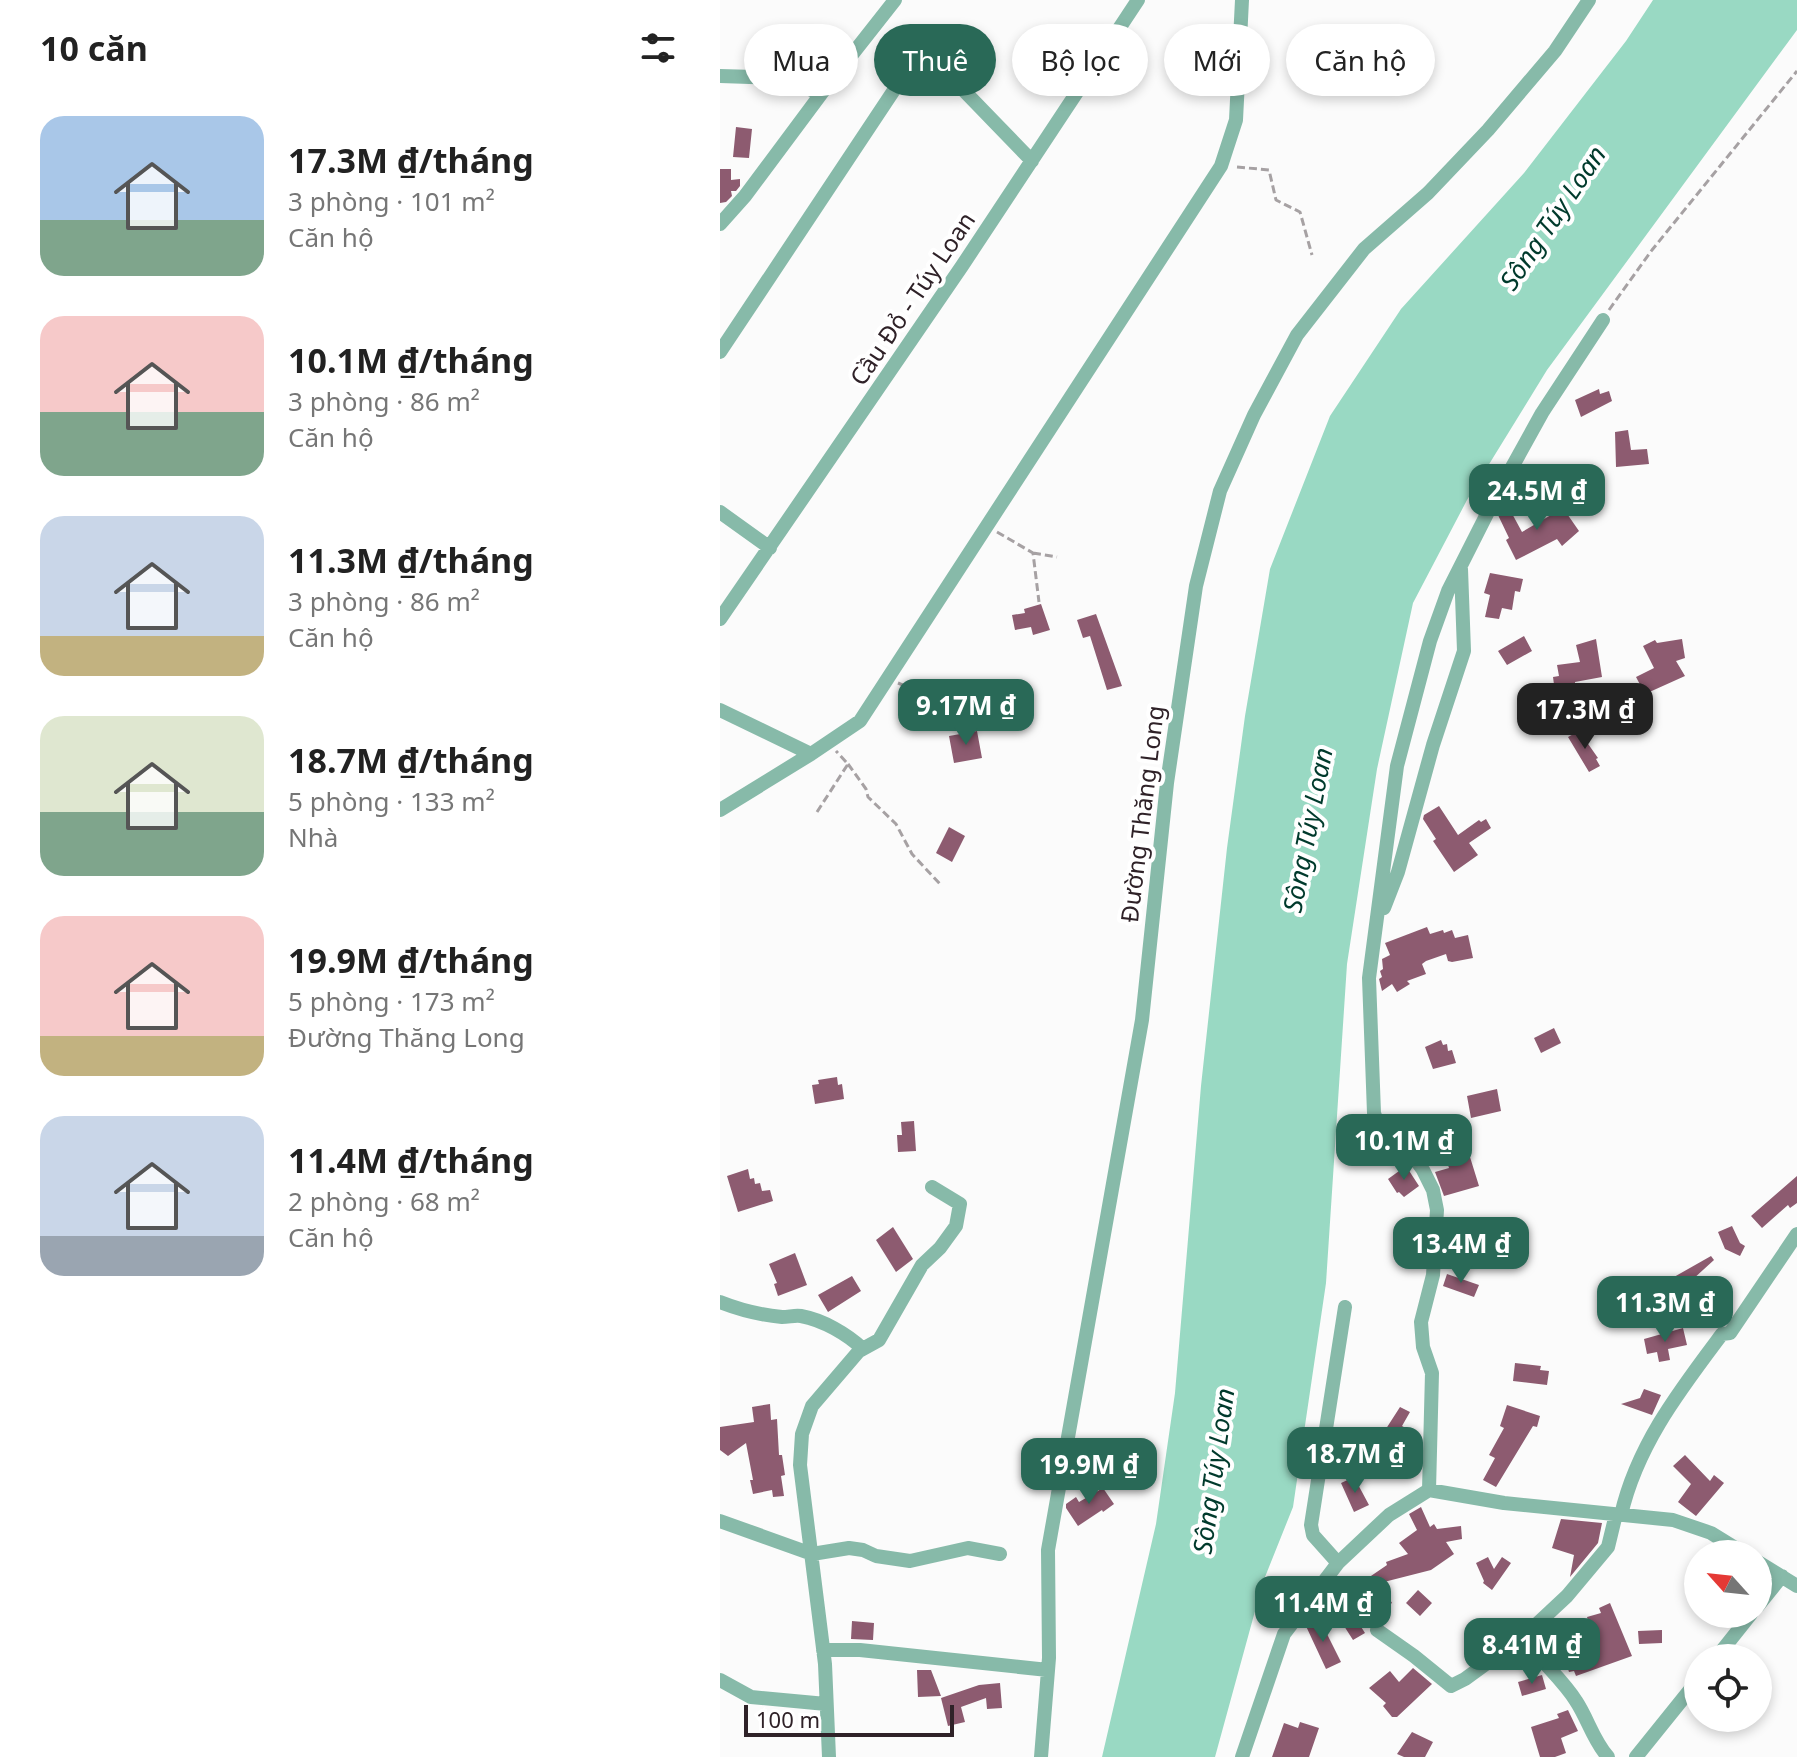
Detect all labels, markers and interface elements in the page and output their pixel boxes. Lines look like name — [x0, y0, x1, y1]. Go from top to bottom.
chip: Mua — [744, 24, 858, 96]
chip: Thuê — [874, 24, 996, 96]
chip: Bộ lọc — [1012, 24, 1148, 96]
chip: Mới — [1164, 24, 1270, 96]
chip: Căn hộ — [1286, 24, 1435, 96]
text: 10 căn — [40, 25, 148, 71]
icon: filters — [636, 26, 680, 70]
text: 17.3M ₫/tháng — [288, 137, 534, 183]
water label: Sông Túy Loan — [1490, 138, 1614, 297]
icon: home — [104, 148, 200, 244]
text: 3 phòng · 101 m² — [288, 183, 495, 219]
street label: Cầu Đỏ - Túy Loan — [841, 205, 982, 391]
text: Căn hộ — [288, 219, 374, 255]
text: 10.1M ₫/tháng — [288, 337, 534, 383]
icon: home — [104, 348, 200, 444]
text: 3 phòng · 86 m² — [288, 383, 480, 419]
text: Căn hộ — [288, 419, 374, 455]
pin: 24.5M ₫ — [1463, 464, 1611, 532]
text: 24.5M ₫ — [1487, 472, 1587, 508]
text: 11.3M ₫/tháng — [288, 537, 534, 583]
icon: home — [104, 548, 200, 644]
text: 3 phòng · 86 m² — [288, 583, 480, 619]
text: Căn hộ — [288, 619, 374, 655]
pin: 9.17M ₫ — [892, 679, 1040, 747]
pin: 17.3M ₫ — [1511, 683, 1659, 751]
text: 9.17M ₫ — [916, 687, 1016, 723]
text: 17.3M ₫ — [1535, 691, 1635, 727]
street label: Đường Thăng Long — [1112, 703, 1171, 924]
text: 18.7M ₫/tháng — [288, 737, 534, 783]
water label: Sông Túy Loan — [1273, 744, 1341, 915]
icon: home — [104, 748, 200, 844]
text: 5 phòng · 133 m² — [288, 783, 495, 819]
text: Nhà — [288, 819, 338, 855]
text: 19.9M ₫/tháng — [288, 937, 534, 983]
icon: home — [104, 948, 200, 1044]
text: 5 phòng · 173 m² — [288, 983, 495, 1019]
text: Đường Thăng Long — [288, 1019, 525, 1055]
pin: 10.1M ₫ — [1330, 1114, 1478, 1182]
text: 10.1M ₫ — [1354, 1122, 1454, 1158]
text: 11.4M ₫/tháng — [288, 1137, 534, 1183]
icon: home — [104, 1148, 200, 1244]
text: 2 phòng · 68 m² — [288, 1183, 480, 1219]
pin: 13.4M ₫ — [1387, 1217, 1535, 1285]
text: Căn hộ — [288, 1219, 374, 1255]
text: 13.4M ₫ — [1411, 1225, 1511, 1261]
pin: 11.3M ₫ — [1591, 1276, 1739, 1344]
text: 11.3M ₫ — [1615, 1284, 1715, 1320]
water label: Sông Túy Loan — [1184, 1386, 1242, 1556]
pin: 18.7M ₫ — [1281, 1427, 1429, 1495]
text: 18.7M ₫ — [1305, 1435, 1405, 1471]
pin: 19.9M ₫ — [1015, 1438, 1163, 1506]
text: 19.9M ₫ — [1039, 1446, 1139, 1482]
north arrow — [1684, 1540, 1772, 1628]
map controls — [1684, 1540, 1772, 1732]
pin: 11.4M ₫ — [1249, 1576, 1397, 1644]
text: 11.4M ₫ — [1273, 1584, 1373, 1620]
pin: 8.41M ₫ — [1458, 1618, 1606, 1686]
text: 8.41M ₫ — [1482, 1626, 1582, 1662]
button: locate — [1684, 1644, 1772, 1732]
scale bar — [744, 1701, 954, 1737]
text: 100 m — [756, 1704, 820, 1734]

